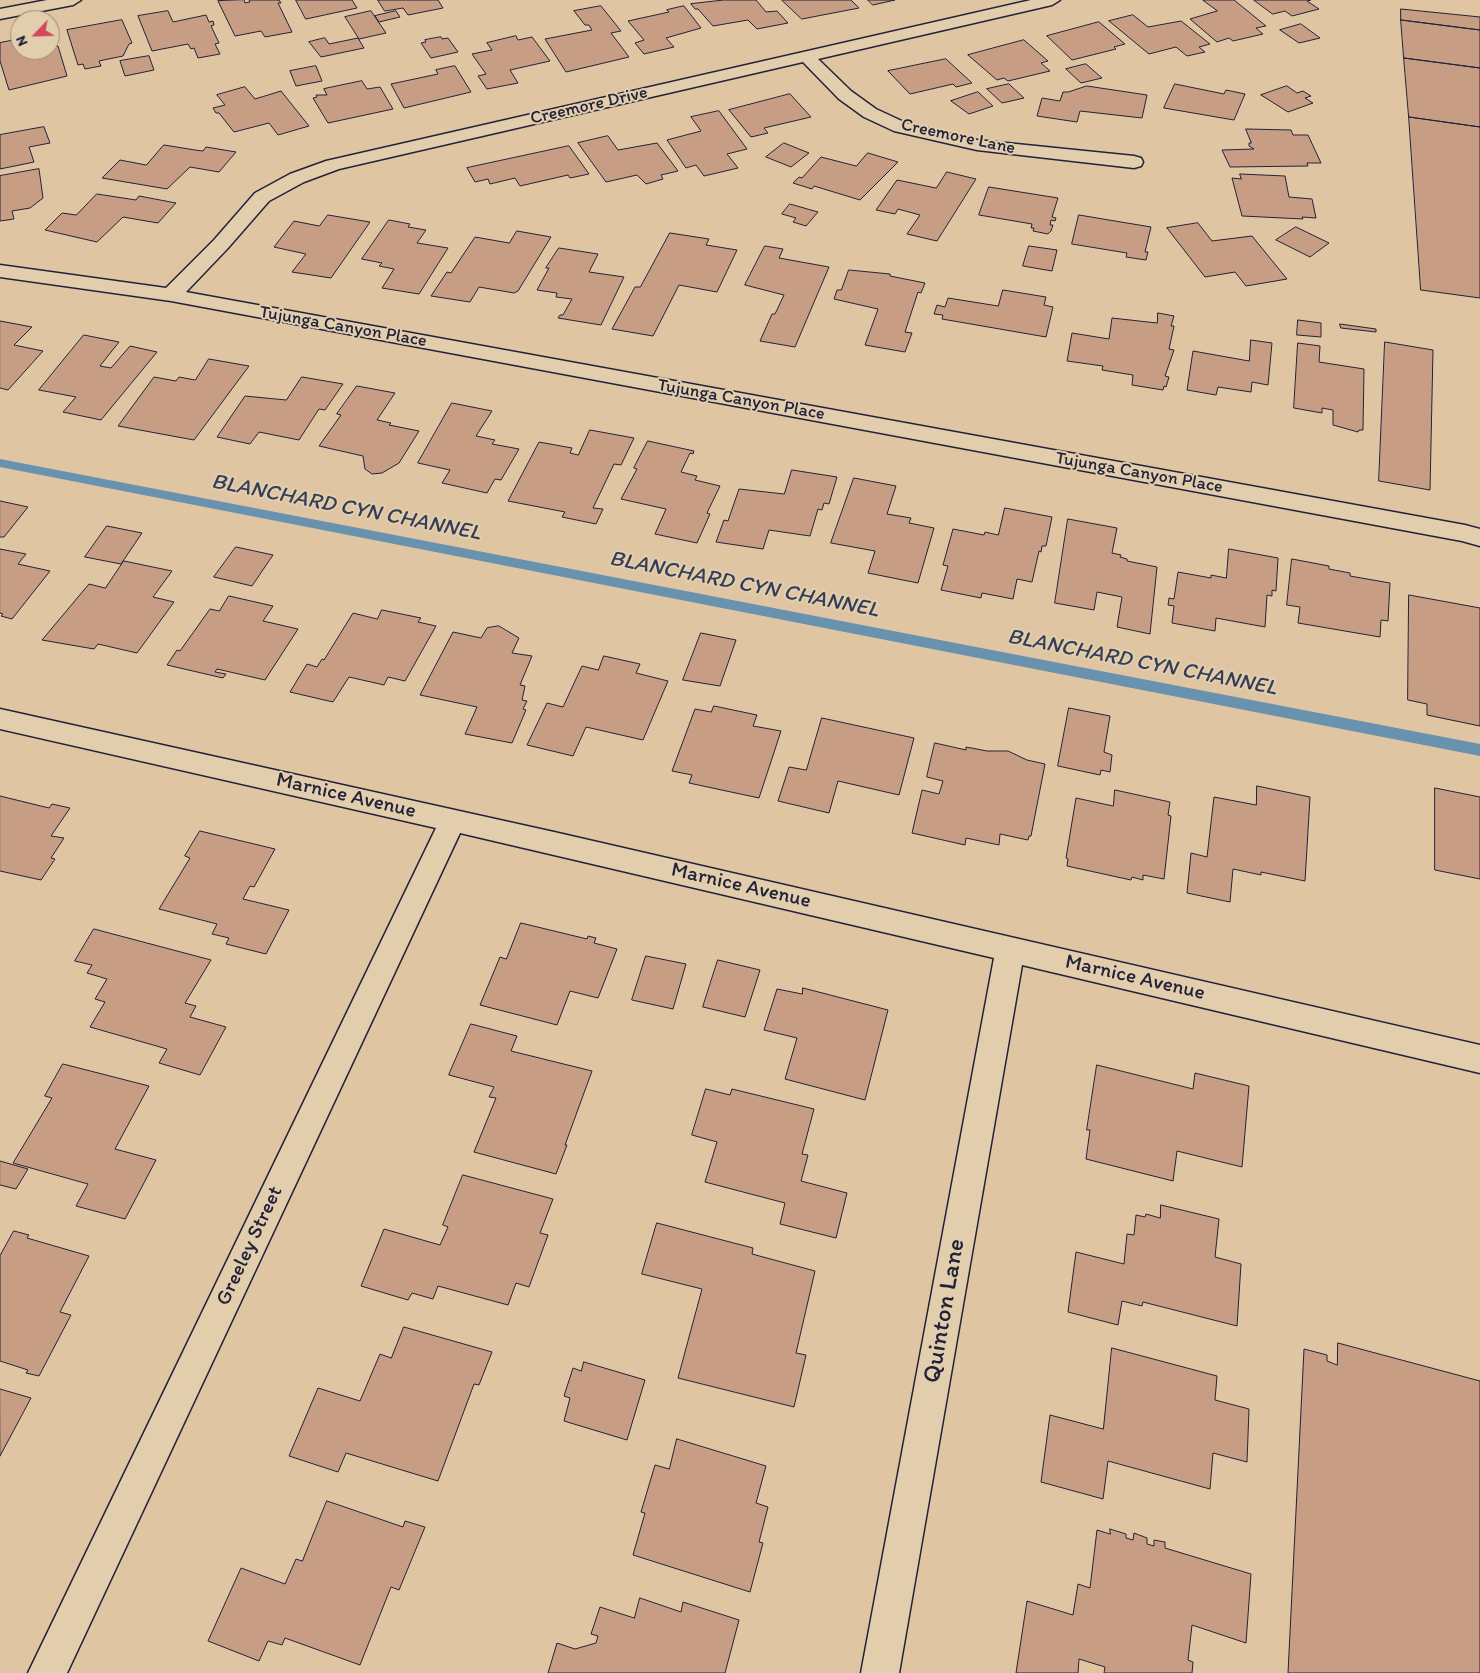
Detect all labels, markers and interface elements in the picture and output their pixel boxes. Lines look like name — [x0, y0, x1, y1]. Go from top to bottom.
north arrow — [10, 10, 60, 60]
text: N — [12, 33, 31, 49]
street label: Creemore Drive — [528, 82, 650, 130]
street label: Creemore Lane — [899, 114, 1017, 160]
street label: Tujunga Canyon Place — [258, 302, 428, 352]
street label: Tujunga Canyon Place — [656, 375, 826, 425]
street label: Tujunga Canyon Place — [1054, 448, 1224, 498]
water label: BLANCHARD CYN CHANNEL — [209, 469, 483, 547]
water label: BLANCHARD CYN CHANNEL — [607, 546, 881, 624]
water label: BLANCHARD CYN CHANNEL — [1005, 624, 1279, 702]
street label: Marnice Avenue — [274, 768, 418, 824]
street label: Marnice Avenue — [669, 858, 813, 914]
street label: Marnice Avenue — [1063, 950, 1207, 1006]
street label: Greeley Street — [211, 1182, 289, 1310]
street label: Quinton Lane — [918, 1237, 972, 1385]

